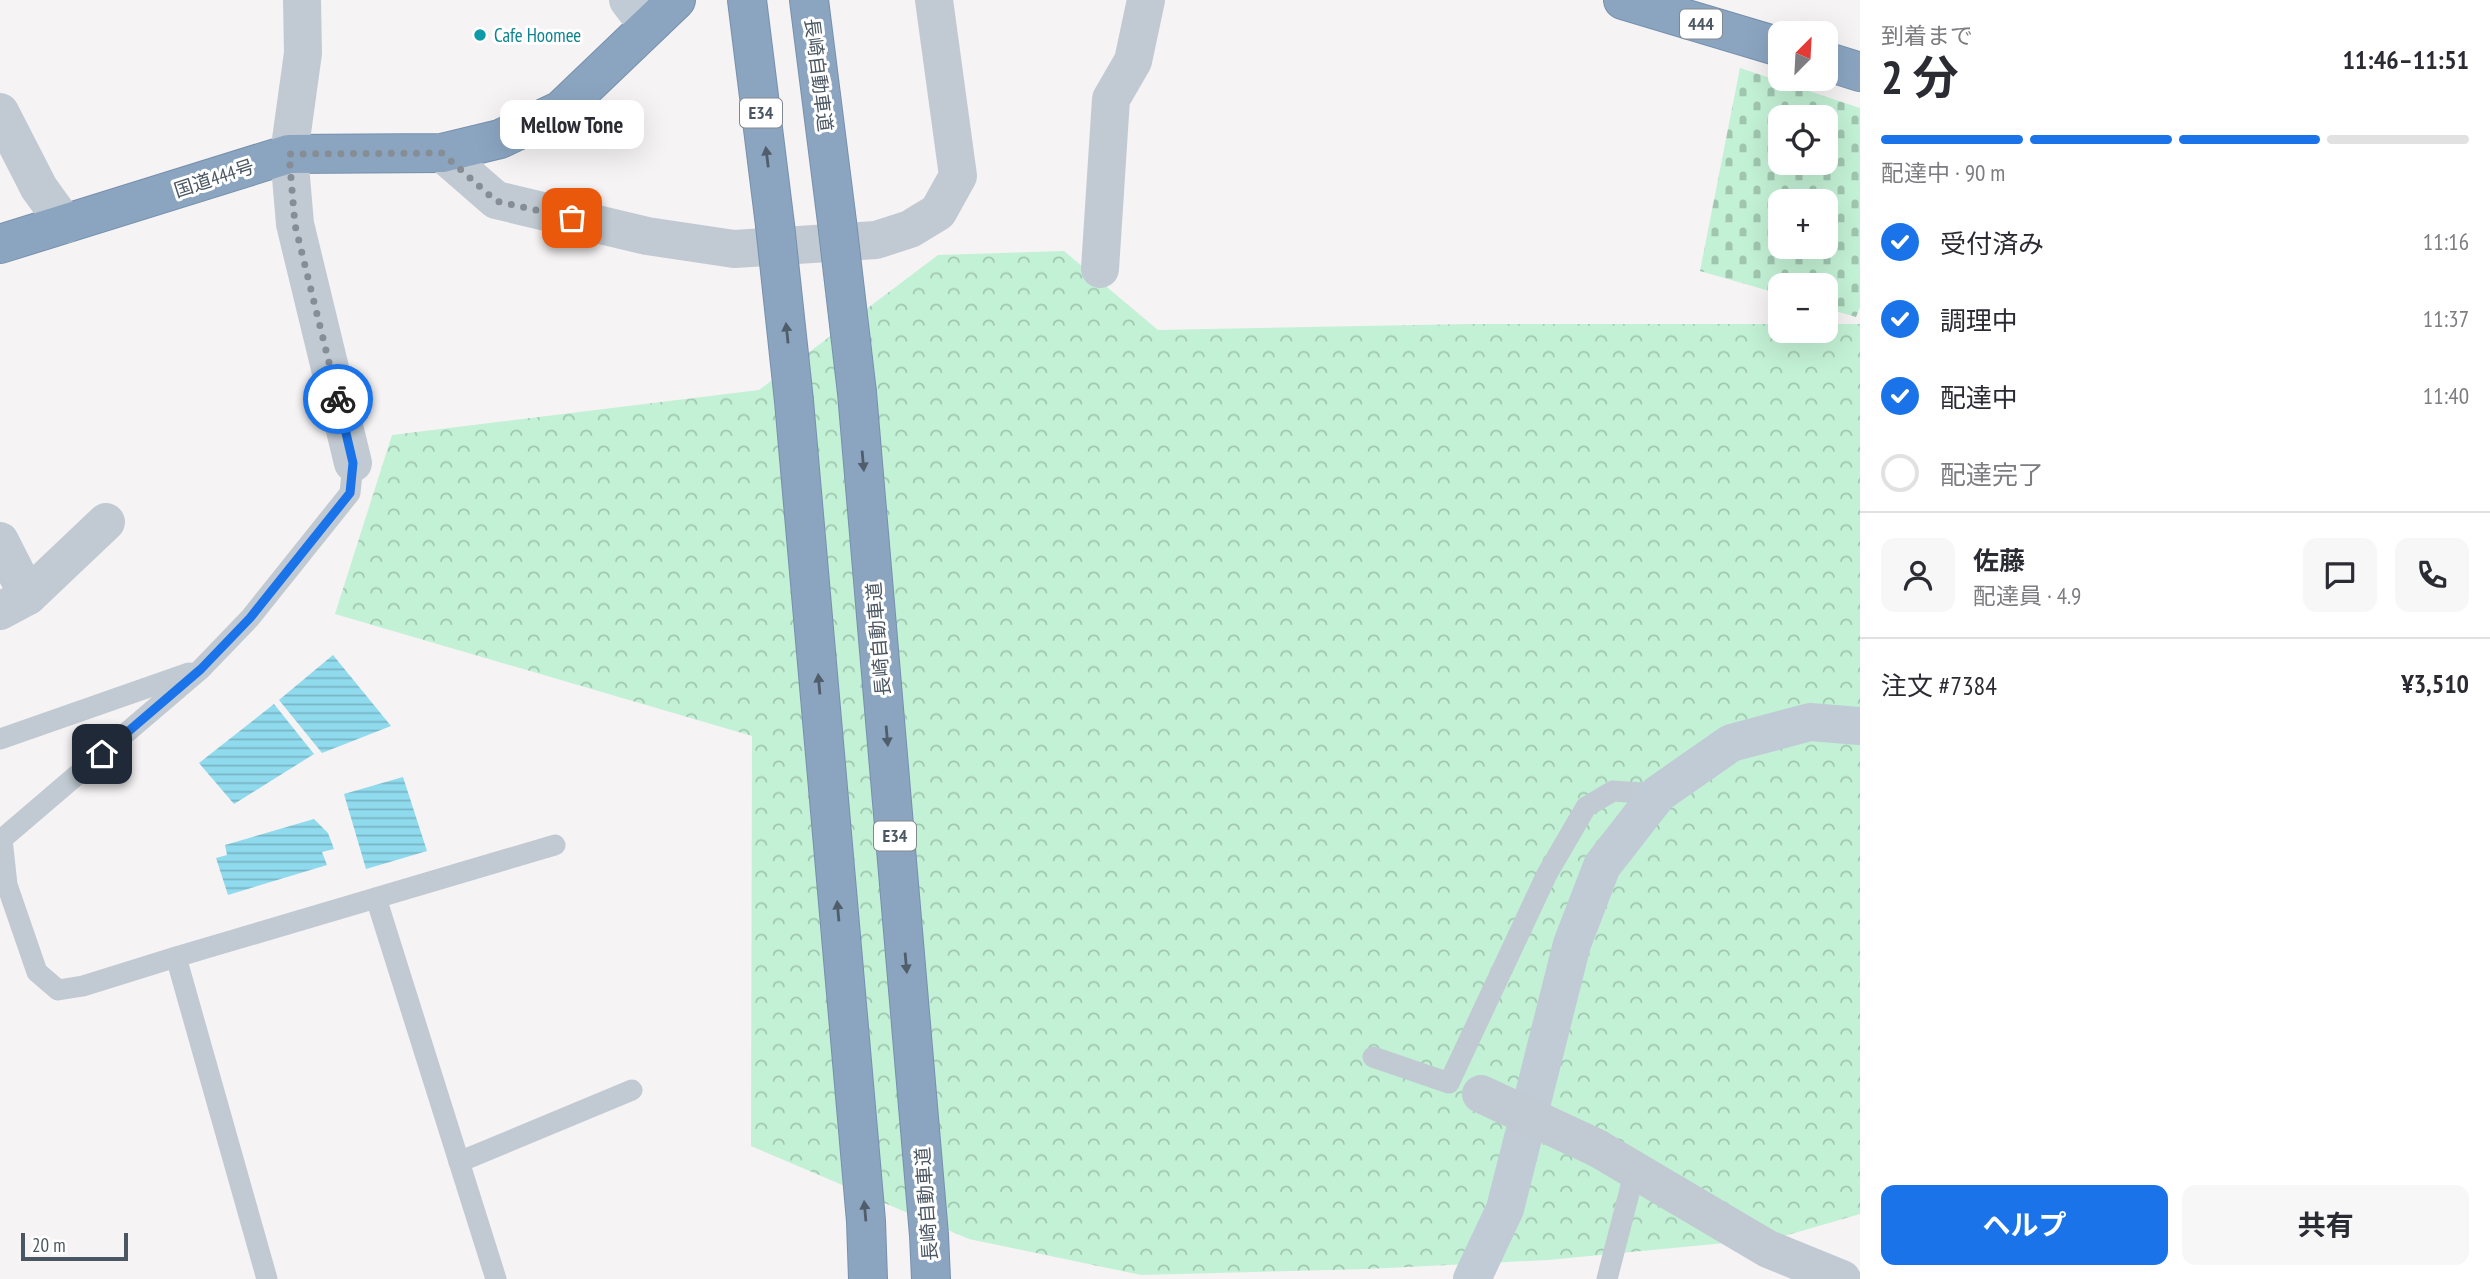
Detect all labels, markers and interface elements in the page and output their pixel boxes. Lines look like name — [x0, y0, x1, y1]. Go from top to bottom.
road number: 444 — [1680, 9, 1722, 38]
street label: 長崎自動車道 — [800, 17, 838, 133]
north arrow — [1768, 21, 1838, 91]
map controls — [1768, 21, 1838, 343]
text: 到着まで — [1881, 21, 1973, 50]
place label: Cafe Hoomee — [494, 23, 581, 47]
marker: Cafe Hoomee — [472, 27, 488, 43]
text: 11:46–11:51 — [2342, 43, 2469, 76]
text: 2 分 — [1881, 47, 1958, 107]
road number: E34 — [740, 98, 782, 128]
callout: Mellow Tone — [500, 99, 644, 148]
button: locate — [1768, 105, 1838, 175]
text: Mellow Tone — [521, 110, 623, 139]
one-way arrow — [761, 146, 772, 168]
street label: 国道444号 — [171, 154, 257, 202]
text: 配達中 · 90 m — [1881, 158, 2005, 187]
pin — [542, 188, 602, 248]
button: + — [1768, 189, 1838, 259]
icon: bag — [553, 199, 591, 237]
icon: check — [1881, 223, 1919, 261]
text: 受付済み — [1940, 227, 2044, 260]
text: 11:16 — [2423, 227, 2469, 256]
button: − — [1768, 273, 1838, 343]
icon: check — [1881, 300, 1919, 338]
text: 調理中 — [1940, 304, 2018, 337]
text: 11:37 — [2423, 304, 2469, 333]
one-way arrow — [781, 321, 792, 343]
courier — [303, 364, 373, 434]
icon: check — [1881, 377, 1919, 415]
icon: bike — [319, 380, 357, 418]
text: 配達中 — [1940, 381, 2018, 414]
text: 11:40 — [2423, 381, 2469, 410]
one-way arrow — [858, 450, 869, 472]
text: 配達完了 — [1940, 458, 2044, 491]
button: person — [1881, 538, 1955, 612]
button: chat — [2303, 538, 2377, 612]
button: phone — [2395, 538, 2469, 612]
text: 佐藤 — [1973, 544, 2025, 577]
street label: 長崎自動車道 — [861, 581, 895, 697]
text: 配達員 · 4.9 — [1973, 581, 2081, 610]
text: ¥3,510 — [2401, 667, 2469, 700]
text: 注文 #7384 — [1881, 669, 1997, 702]
one-way arrow — [813, 673, 824, 695]
pin — [72, 724, 132, 784]
one-way arrow — [882, 725, 893, 747]
icon: home — [83, 735, 121, 773]
road number: E34 — [874, 822, 916, 850]
one-way arrow — [833, 900, 844, 922]
one-way arrow — [901, 952, 912, 974]
street label: 長崎自動車道 — [910, 1146, 942, 1262]
button: ヘルプ — [1881, 1185, 2168, 1265]
button: 共有 — [2182, 1185, 2469, 1265]
one-way arrow — [859, 1200, 870, 1222]
scale bar — [21, 1230, 128, 1262]
text: 20 m — [32, 1233, 66, 1257]

